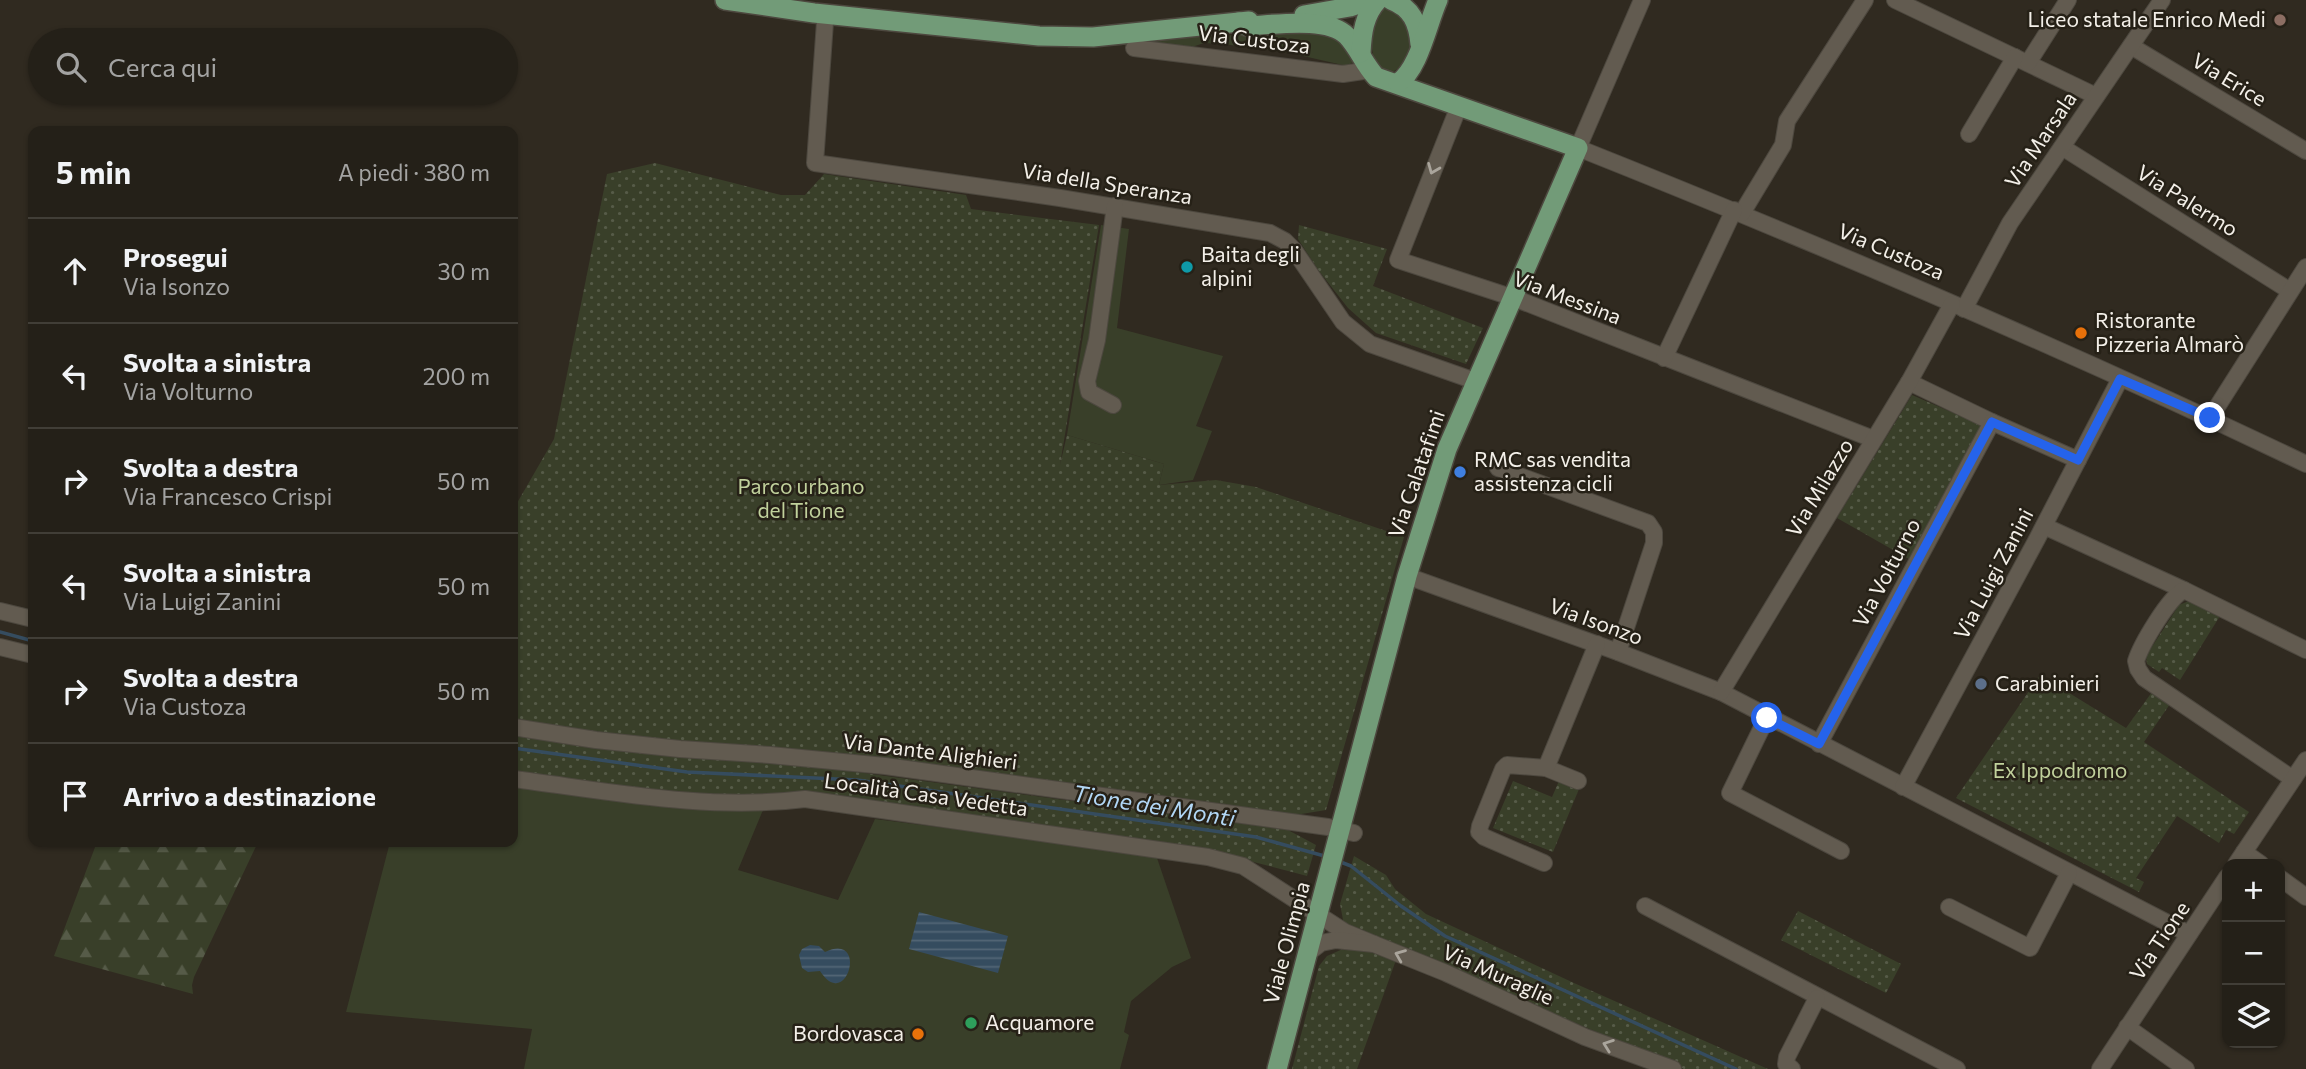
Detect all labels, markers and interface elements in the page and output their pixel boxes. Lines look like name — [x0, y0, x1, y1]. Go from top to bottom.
place label: Liceo statale Enrico Medi — [2028, 6, 2266, 31]
marker: Liceo statale Enrico Medi — [2272, 12, 2288, 28]
street label: Via Custoza — [1197, 19, 1312, 58]
search box — [28, 28, 518, 105]
street label: Via Erice — [2188, 47, 2272, 111]
icon: search — [52, 48, 90, 86]
text: Cerca qui — [108, 51, 217, 82]
street label: Via Marsala — [1998, 86, 2081, 192]
text: 5 min — [56, 153, 131, 190]
street label: Via della Speranza — [1020, 157, 1194, 208]
text: A piedi · 380 m — [338, 158, 490, 186]
street label: Via Palermo — [2133, 159, 2243, 241]
one-way arrow — [1427, 162, 1441, 174]
street label: Via Custoza — [1835, 217, 1948, 284]
text: Prosegui — [123, 241, 228, 272]
place label: Baita degli alpini — [1201, 241, 1300, 290]
icon: ahead — [56, 252, 94, 290]
text: 30 m — [437, 257, 490, 285]
marker: Baita degli alpini — [1179, 259, 1195, 275]
street label: Via Messina — [1510, 265, 1625, 329]
text: Via Isonzo — [123, 272, 230, 300]
place label: Ristorante Pizzeria Almarò — [2095, 307, 2244, 356]
marker: Ristorante Pizzeria Almarò — [2073, 325, 2089, 341]
text: Svolta a sinistra — [123, 346, 311, 377]
icon: left — [56, 357, 94, 395]
text: 200 m — [423, 362, 490, 390]
text: Via Volturno — [123, 377, 253, 405]
route end — [2194, 402, 2225, 433]
street label: Via Calatafimi — [1382, 406, 1449, 541]
street label: Via Milazzo — [1780, 434, 1858, 541]
place label: RMC sas vendita assistenza cicli — [1474, 446, 1631, 495]
text: Svolta a destra — [123, 451, 298, 482]
icon: right — [56, 462, 94, 500]
marker: RMC sas vendita assistenza cicli — [1452, 464, 1468, 480]
text: 50 m — [437, 467, 490, 495]
park label: Parco urbano del Tione — [737, 473, 865, 522]
text: Via Francesco Crispi — [123, 482, 332, 510]
street label: Via Luigi Zanini — [1948, 504, 2038, 643]
street label: Via Volturno — [1847, 514, 1925, 631]
text: Svolta a sinistra — [123, 556, 311, 587]
icon: left — [56, 567, 94, 605]
text: 50 m — [437, 572, 490, 600]
text: Via Luigi Zanini — [123, 587, 282, 615]
street label: Via Isonzo — [1546, 592, 1647, 649]
text: Svolta a destra — [123, 661, 298, 692]
place label: Carabinieri — [1995, 670, 2100, 695]
icon: right — [56, 672, 94, 710]
marker: Carabinieri — [1973, 676, 1989, 692]
text: 50 m — [437, 677, 490, 705]
text: Via Custoza — [123, 692, 247, 720]
route start — [1751, 702, 1782, 733]
street label: Via Dante Alighieri — [841, 727, 1019, 774]
park label: Ex Ippodromo — [1993, 757, 2127, 782]
street label: Località Casa Vedetta — [823, 767, 1030, 820]
icon: arrive — [56, 777, 94, 815]
water label: Tione dei Monti — [1071, 778, 1238, 832]
text: Arrivo a destinazione — [123, 780, 376, 811]
map controls — [2222, 859, 2285, 1048]
button: + — [2222, 859, 2285, 922]
street label: Viale Olimpia — [1257, 878, 1314, 1007]
street label: Via Tione — [2123, 896, 2194, 984]
button: − — [2222, 922, 2285, 985]
street label: Via Muraglie — [1439, 938, 1558, 1009]
one-way arrow — [1394, 949, 1407, 963]
button: layers — [2222, 985, 2285, 1048]
place label: Acquamore — [985, 1009, 1094, 1034]
marker: Acquamore — [963, 1015, 979, 1031]
place label: Bordovasca — [793, 1020, 904, 1045]
marker: Bordovasca — [910, 1026, 926, 1042]
one-way arrow — [1603, 1040, 1615, 1054]

